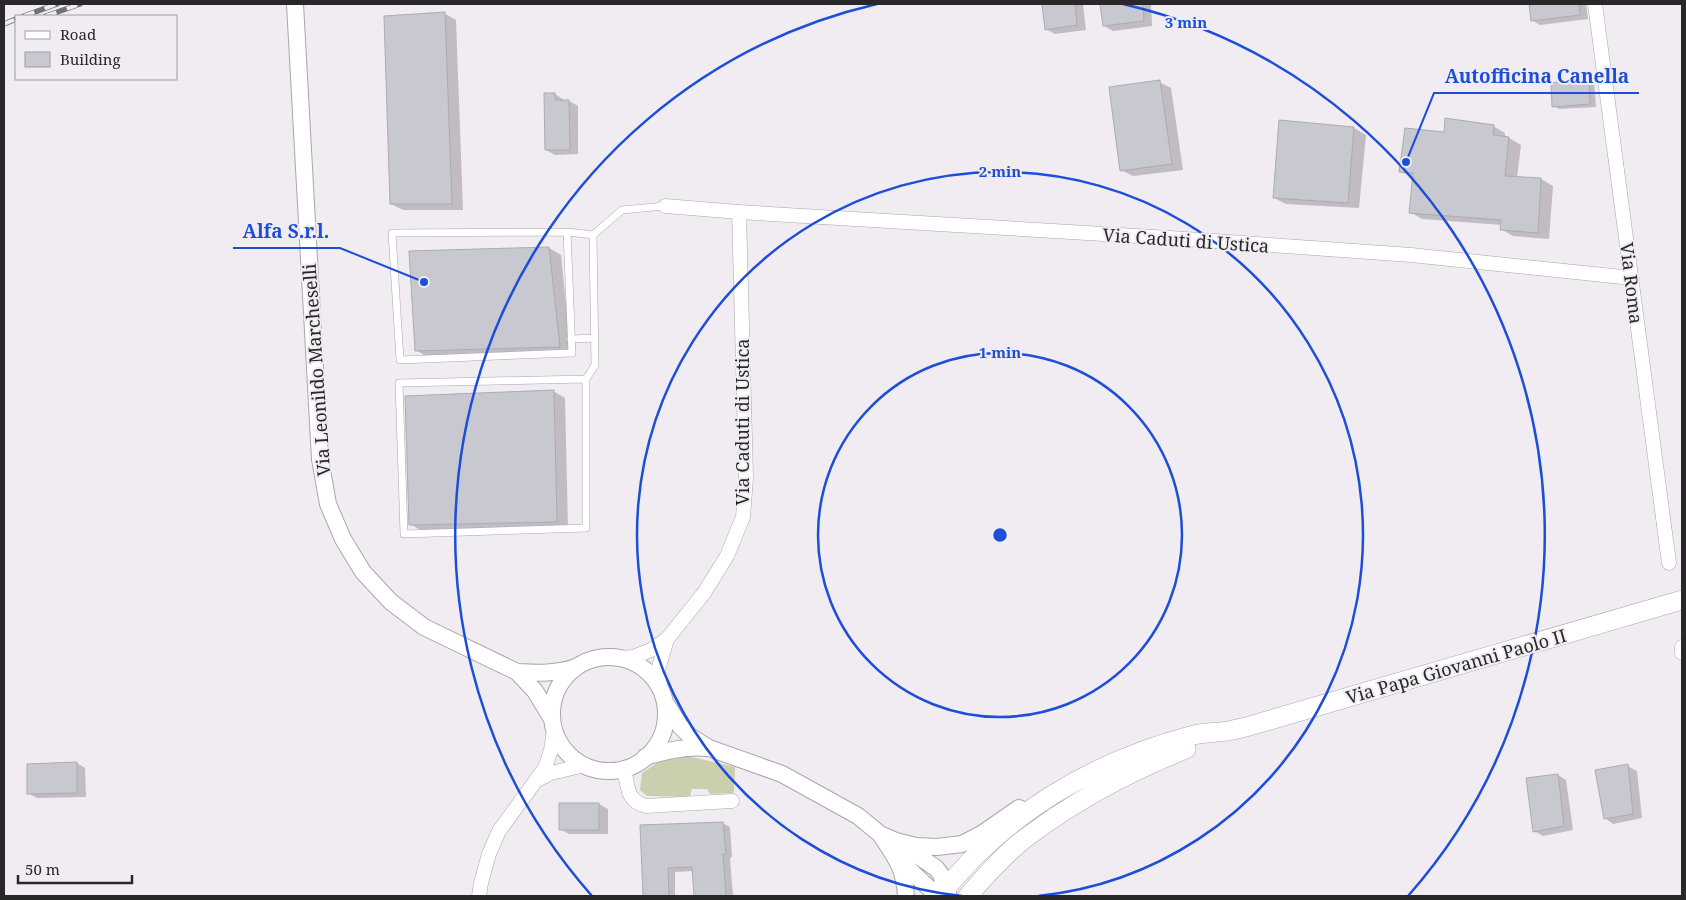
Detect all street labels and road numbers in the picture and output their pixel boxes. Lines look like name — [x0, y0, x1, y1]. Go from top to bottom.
street label: Via Caduti di Ustica — [1102, 222, 1270, 258]
street label: Via Roma — [1615, 241, 1649, 325]
street label: Via Leonildo Marcheselli — [297, 263, 335, 477]
street label: Via Caduti di Ustica — [730, 339, 754, 505]
street label: Via Papa Giovanni Paolo II — [1343, 623, 1569, 709]

